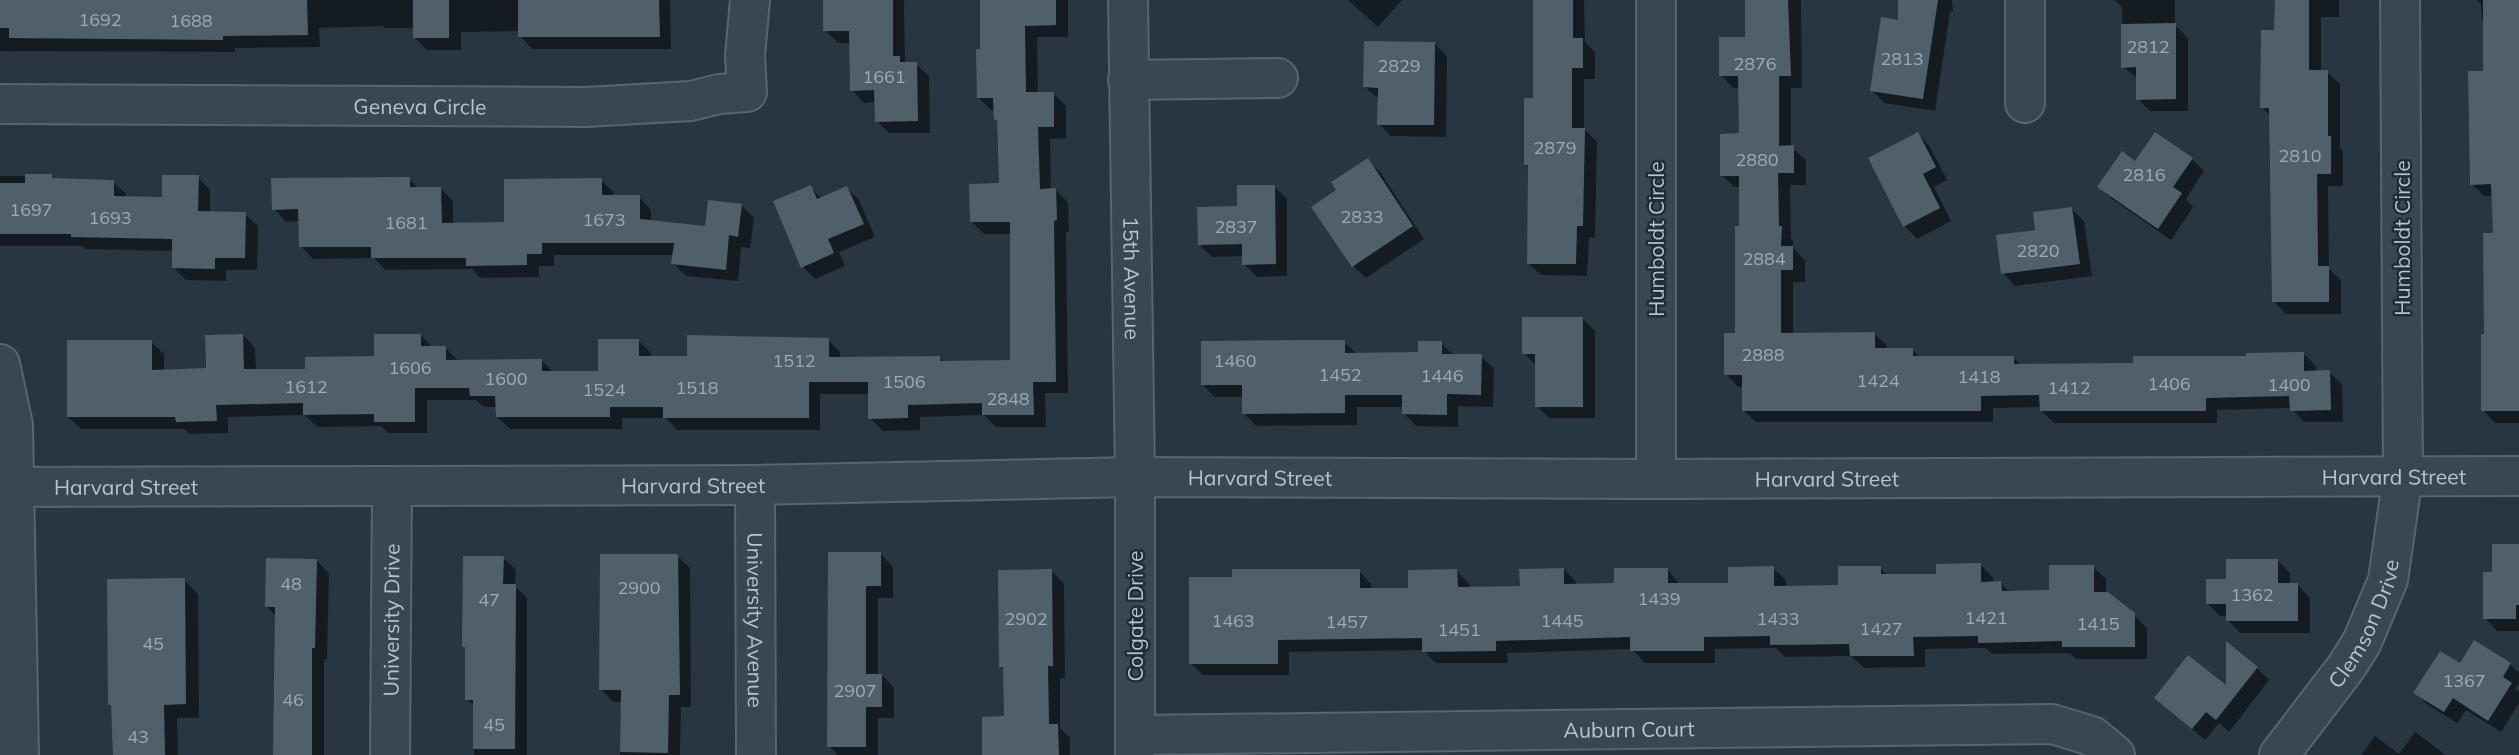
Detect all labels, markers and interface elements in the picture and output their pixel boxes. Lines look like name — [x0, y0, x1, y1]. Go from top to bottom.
house number: 1692 — [78, 8, 122, 31]
house number: 1688 — [169, 9, 213, 32]
house number: 2812 — [2126, 35, 2170, 58]
house number: 2813 — [1880, 47, 1924, 70]
house number: 2876 — [1733, 52, 1777, 75]
house number: 2829 — [1377, 54, 1421, 77]
house number: 1661 — [862, 65, 906, 88]
street label: Geneva Circle — [353, 93, 487, 119]
house number: 2879 — [1533, 136, 1577, 159]
house number: 2810 — [2278, 144, 2322, 167]
house number: 2880 — [1735, 148, 1779, 171]
street label: Humboldt Circle — [2389, 160, 2415, 316]
street label: Humboldt Circle — [1643, 161, 1669, 317]
house number: 2816 — [2122, 163, 2166, 186]
house number: 1697 — [9, 198, 53, 221]
house number: 2833 — [1340, 205, 1384, 228]
house number: 1693 — [88, 206, 132, 229]
house number: 1673 — [582, 208, 626, 231]
house number: 1681 — [384, 211, 428, 234]
house number: 2837 — [1214, 215, 1258, 238]
street label: 15th Avenue — [1118, 216, 1146, 340]
house number: 2820 — [2016, 239, 2060, 262]
house number: 2884 — [1742, 247, 1786, 270]
house number: 2888 — [1741, 343, 1785, 366]
house number: 1512 — [772, 349, 816, 372]
house number: 1460 — [1213, 349, 1257, 372]
house number: 1606 — [388, 356, 432, 379]
house number: 1452 — [1318, 363, 1362, 386]
house number: 1446 — [1420, 364, 1464, 387]
house number: 1418 — [1957, 365, 2001, 388]
house number: 1600 — [484, 367, 528, 390]
house number: 1424 — [1856, 369, 1900, 392]
house number: 1506 — [882, 370, 926, 393]
house number: 1406 — [2147, 372, 2191, 395]
house number: 1400 — [2267, 373, 2311, 396]
house number: 1612 — [284, 375, 328, 398]
house number: 1518 — [675, 376, 719, 399]
house number: 1412 — [2047, 376, 2091, 399]
house number: 1524 — [582, 378, 626, 401]
house number: 2848 — [986, 387, 1030, 410]
street label: Harvard Street — [2322, 463, 2466, 490]
street label: Harvard Street — [1188, 464, 1332, 491]
street label: Harvard Street — [1755, 465, 1899, 492]
street label: Harvard Street — [621, 472, 765, 498]
street label: Harvard Street — [54, 473, 198, 500]
street label: University Avenue — [742, 532, 769, 708]
street label: University Drive — [377, 543, 405, 697]
street label: Colgate Drive — [1122, 551, 1148, 681]
street label: Clemson Drive — [2322, 558, 2404, 693]
house number: 48 — [280, 572, 302, 595]
house number: 2900 — [617, 576, 661, 599]
house number: 1362 — [2230, 583, 2274, 606]
house number: 1439 — [1637, 587, 1681, 610]
house number: 47 — [478, 588, 500, 611]
house number: 1421 — [1964, 606, 2008, 629]
house number: 2902 — [1004, 607, 1048, 630]
house number: 1433 — [1756, 607, 1800, 630]
house number: 1463 — [1211, 609, 1255, 632]
house number: 1445 — [1540, 609, 1584, 632]
house number: 1457 — [1325, 610, 1369, 633]
house number: 1415 — [2076, 612, 2120, 635]
house number: 1427 — [1859, 617, 1903, 640]
house number: 1451 — [1437, 618, 1481, 641]
house number: 45 — [142, 632, 164, 655]
house number: 1367 — [2442, 669, 2486, 692]
house number: 2907 — [833, 679, 877, 702]
house number: 46 — [282, 688, 304, 711]
house number: 45 — [483, 713, 505, 736]
street label: Auburn Court — [1563, 715, 1695, 743]
house number: 43 — [127, 725, 149, 748]

